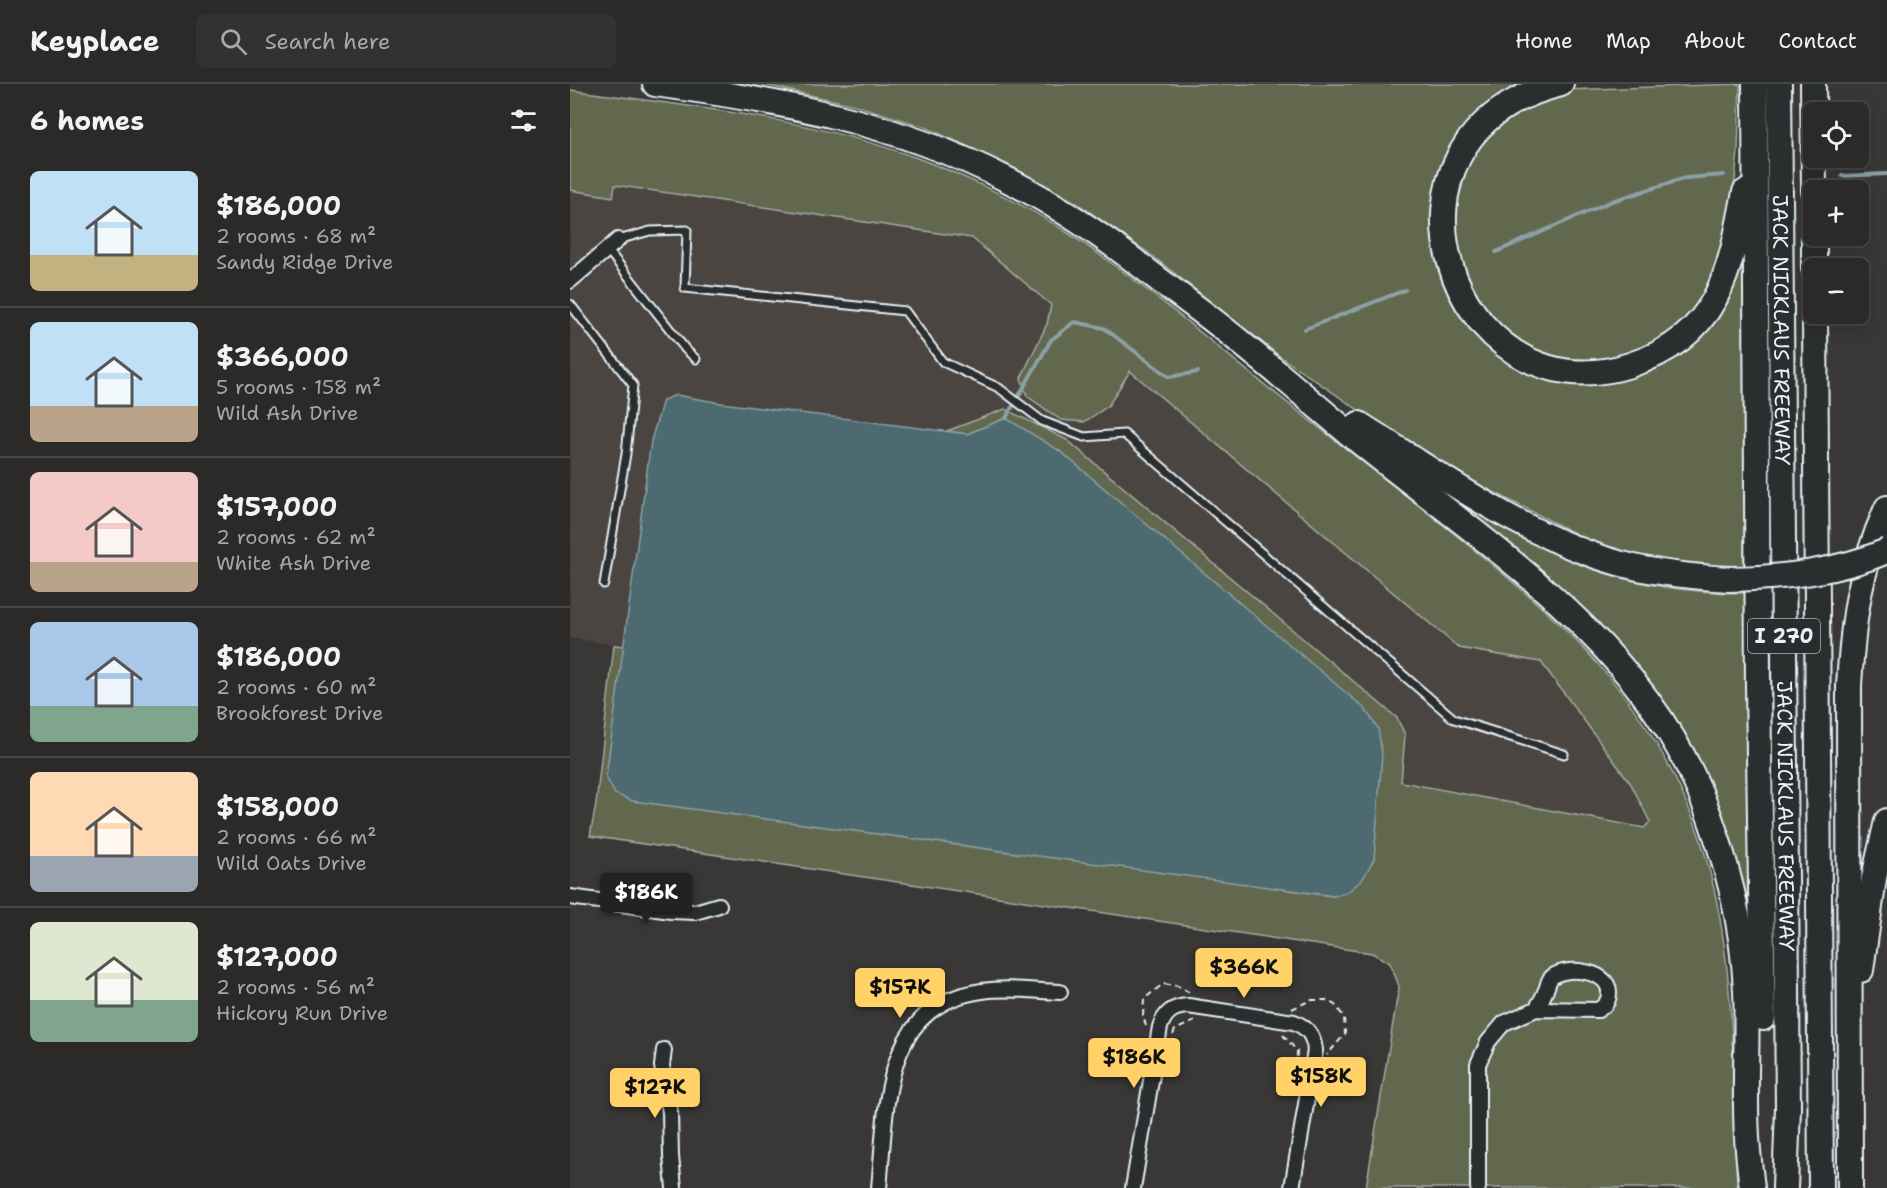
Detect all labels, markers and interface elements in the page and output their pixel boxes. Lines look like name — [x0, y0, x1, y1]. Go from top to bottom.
search box — [196, 14, 616, 68]
text: Keyplace — [30, 22, 160, 60]
icon: search — [217, 25, 250, 58]
text: Search here — [265, 27, 390, 56]
text: Home — [1515, 27, 1573, 55]
text: Map — [1606, 27, 1651, 55]
text: About — [1684, 27, 1745, 55]
text: Contact — [1778, 27, 1857, 55]
map controls — [1803, 102, 1869, 324]
button: locate — [1803, 102, 1869, 168]
text: 6 homes — [30, 103, 144, 138]
icon: filters — [507, 104, 540, 137]
button: + — [1803, 180, 1869, 246]
text: $186,000 — [216, 188, 341, 223]
street label: JACK NICKLAUS FREEWAY — [1766, 194, 1796, 466]
icon: home — [78, 195, 150, 267]
text: 2 rooms · 68 m² — [216, 223, 376, 249]
text: Sandy Ridge Drive — [216, 249, 393, 275]
button: − — [1803, 258, 1869, 324]
text: $366,000 — [216, 339, 349, 374]
icon: home — [78, 346, 150, 418]
text: 5 rooms · 158 m² — [216, 374, 381, 400]
text: Wild Ash Drive — [216, 400, 358, 426]
text: $157,000 — [216, 489, 338, 524]
icon: home — [78, 496, 150, 568]
text: 2 rooms · 62 m² — [216, 524, 376, 550]
text: White Ash Drive — [216, 550, 371, 576]
road number: I 270 — [1748, 619, 1820, 653]
text: $186,000 — [216, 639, 341, 674]
icon: home — [78, 646, 150, 718]
text: 2 rooms · 60 m² — [216, 674, 376, 700]
street label: JACK NICKLAUS FREEWAY — [1770, 680, 1801, 952]
text: Brookforest Drive — [216, 700, 383, 726]
text: $158,000 — [216, 789, 339, 824]
icon: home — [78, 796, 150, 868]
text: 2 rooms · 66 m² — [216, 824, 377, 850]
text: Wild Oats Drive — [216, 850, 367, 876]
pin: $186K — [604, 873, 688, 924]
text: $186K — [614, 879, 678, 905]
text: $127,000 — [216, 939, 338, 974]
icon: home — [78, 946, 150, 1018]
pin: $366K — [1202, 948, 1286, 999]
text: $366K — [1209, 954, 1279, 980]
pin: $157K — [858, 968, 942, 1019]
text: 2 rooms · 56 m² — [216, 974, 375, 1000]
text: $157K — [869, 974, 931, 1000]
text: Hickory Run Drive — [216, 1000, 388, 1026]
pin: $186K — [1092, 1038, 1176, 1089]
text: $186K — [1102, 1044, 1166, 1070]
pin: $158K — [1279, 1057, 1363, 1108]
text: $158K — [1290, 1063, 1352, 1089]
pin: $127K — [613, 1068, 697, 1119]
text: $127K — [624, 1074, 686, 1100]

